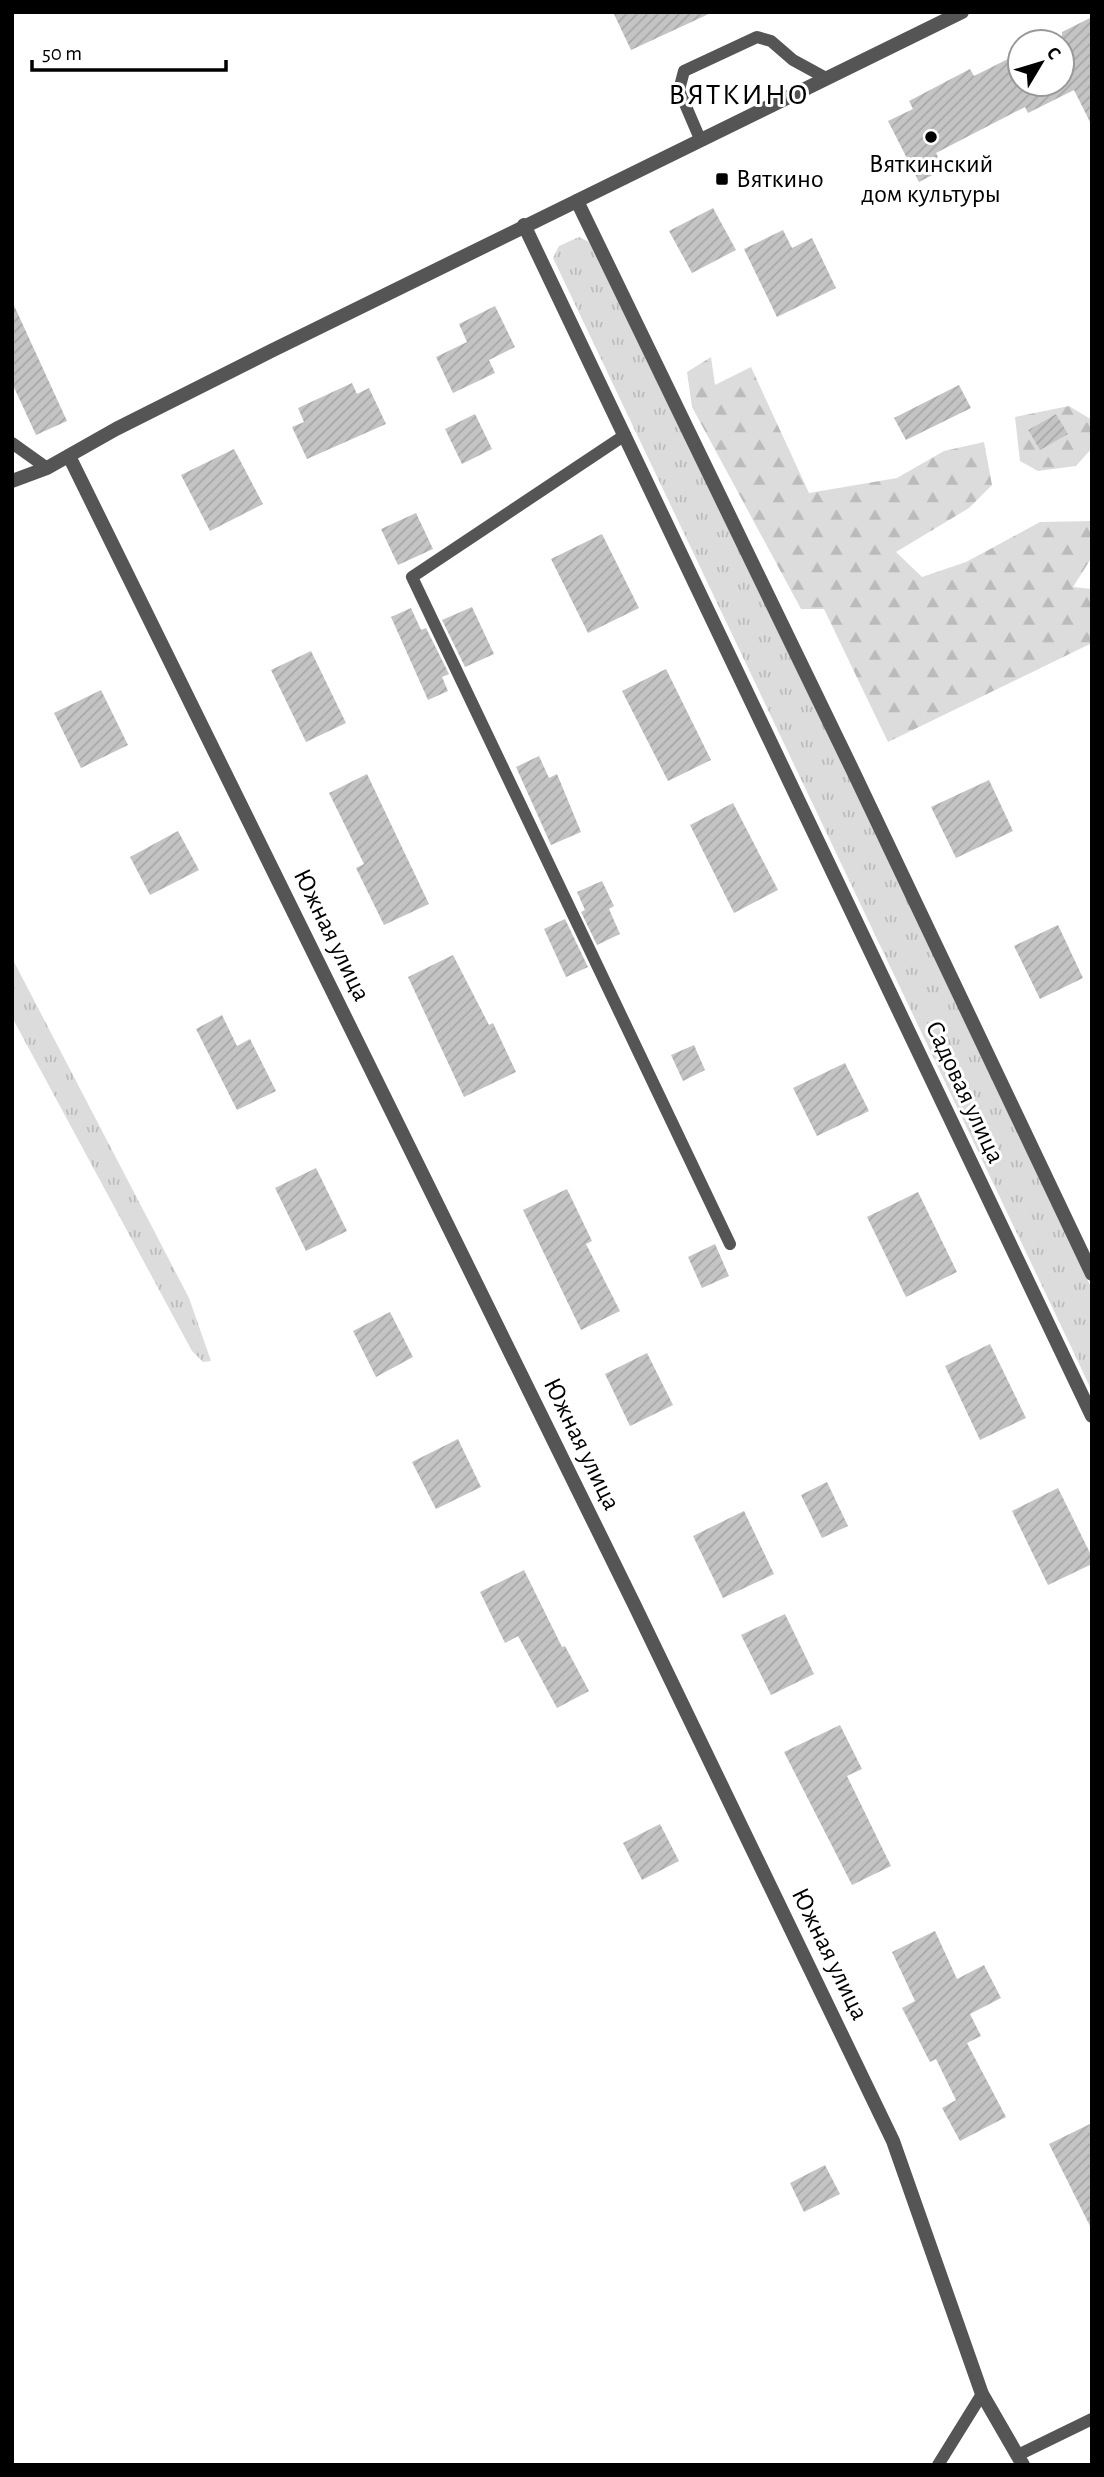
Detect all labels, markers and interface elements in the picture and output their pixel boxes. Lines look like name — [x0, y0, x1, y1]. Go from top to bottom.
scale bar — [32, 28, 226, 72]
north arrow — [1006, 28, 1076, 98]
text: 50 m — [42, 43, 82, 64]
text: С — [1042, 43, 1064, 63]
district label: ВЯТКИНО — [668, 80, 810, 110]
marker: Вяткинский дом культуры — [923, 129, 939, 145]
place label: Вяткинский дом культуры — [861, 151, 1001, 207]
place label: Вяткино — [736, 166, 824, 192]
marker: Вяткино — [714, 171, 730, 187]
street label: Южная улица — [289, 865, 375, 1005]
street label: Садовая улица — [921, 1017, 1009, 1167]
street label: Южная улица — [539, 1374, 625, 1514]
street label: Южная улица — [787, 1884, 873, 2024]

